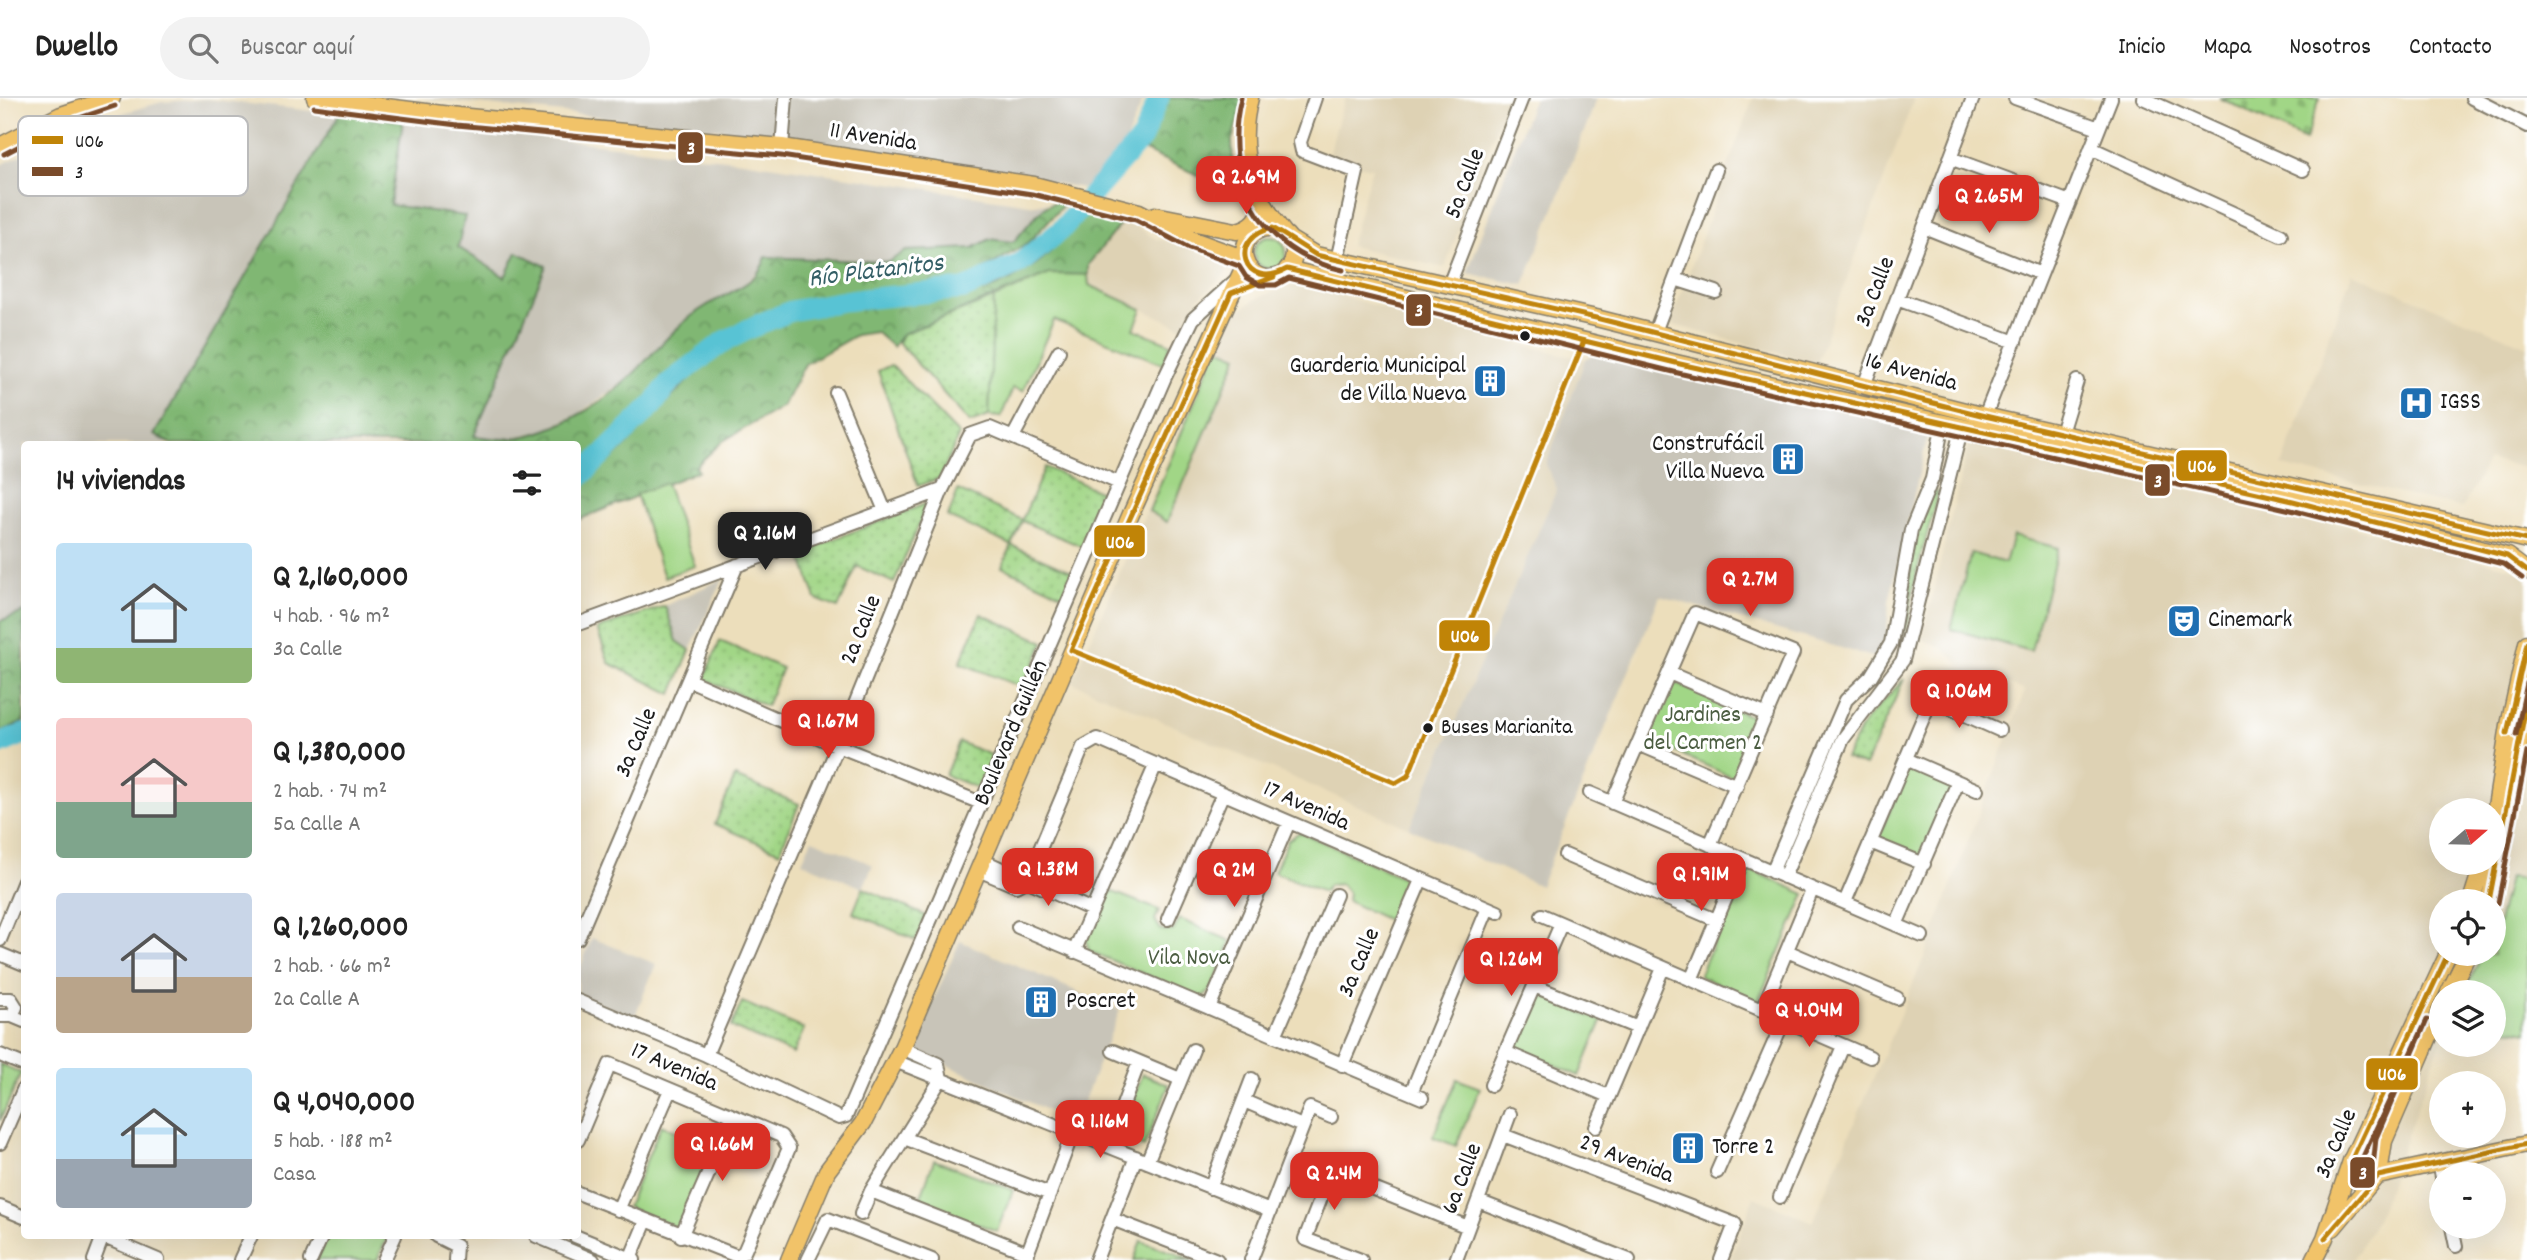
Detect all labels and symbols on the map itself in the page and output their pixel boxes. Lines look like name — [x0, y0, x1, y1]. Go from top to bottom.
street label: 11 Avenida — [827, 114, 920, 162]
legend — [18, 116, 248, 196]
text: U06 — [75, 130, 104, 157]
line badge: 3 — [677, 131, 704, 164]
text: 3 — [687, 137, 695, 164]
street label: 5a Calle — [1437, 144, 1495, 224]
pin: Q 2.69M — [1181, 156, 1311, 216]
text: 3 — [75, 161, 83, 188]
pin: Q 2.65M — [1924, 176, 2054, 235]
water label: Río Platanitos — [806, 245, 947, 299]
street label: 3a Calle — [1847, 252, 1905, 332]
line badge: 3 — [1405, 293, 1432, 327]
text: 3 — [1415, 299, 1423, 326]
unlabelled marker — [1518, 329, 1532, 343]
street label: 16 Avenida — [1861, 344, 1962, 402]
place label: Guarderia Municipal de Villa Nueva — [1290, 350, 1467, 412]
building icon: Guarderia Municipal de Villa Nueva — [1471, 362, 1509, 400]
hospital icon: IGSS — [2397, 384, 2435, 422]
place label: IGSS — [2440, 386, 2481, 420]
place label: Construfácil Villa Nueva — [1652, 428, 1765, 490]
building icon: Construfácil Villa Nueva — [1769, 440, 1807, 478]
line badge: U06 — [2175, 449, 2228, 482]
text: U06 — [2188, 455, 2216, 482]
line badge: 3 — [2144, 463, 2171, 497]
text: 3 — [2154, 470, 2162, 497]
pin: Q 2.16M — [700, 512, 830, 572]
line badge: U06 — [1093, 524, 1146, 558]
text: U06 — [1106, 531, 1134, 558]
pin: Q 2.7M — [1693, 559, 1807, 618]
street label: 2a Calle — [833, 590, 891, 670]
theatre icon: Cinemark — [2165, 602, 2203, 640]
place label: Cinemark — [2208, 604, 2292, 638]
line badge: U06 — [1438, 619, 1491, 652]
text: U06 — [1451, 625, 1479, 652]
street label: Boulevard Guillén — [966, 655, 1058, 811]
pin: Q 1.06M — [1894, 670, 2024, 730]
park label: Jardines del Carmen 2 — [1643, 699, 1763, 761]
pin: Q 1.67M — [763, 700, 893, 760]
street label: 3a Calle — [607, 703, 667, 783]
place label: Buses Marianita — [1441, 713, 1573, 744]
marker: Buses Marianita — [1421, 721, 1435, 735]
street label: 17 Avenida — [1257, 773, 1355, 841]
north arrow — [2429, 798, 2506, 875]
pin: Q 1.38M — [983, 848, 1113, 908]
pin: Q 2M — [1193, 850, 1275, 909]
pin: Q 1.91M — [1636, 854, 1766, 913]
street label: 3a Calle — [1330, 923, 1390, 1003]
pin: Q 1.26M — [1446, 939, 1576, 998]
park label: Vila Nova — [1148, 942, 1231, 976]
building icon: Poscret — [1022, 983, 1060, 1021]
place label: Poscret — [1066, 985, 1136, 1019]
pin: Q 4.04M — [1744, 990, 1874, 1049]
street label: 17 Avenida — [625, 1034, 723, 1102]
line badge: U06 — [2365, 1057, 2419, 1091]
text: U06 — [2378, 1063, 2406, 1090]
pin: Q 1.16M — [1035, 1100, 1165, 1160]
street label: 3a Calle — [2310, 1105, 2364, 1183]
pin: Q 1.66M — [657, 1124, 787, 1183]
street label: 29 Avenida — [1574, 1126, 1679, 1194]
building icon: Torre 2 — [1669, 1129, 1707, 1167]
place label: Torre 2 — [1712, 1131, 1774, 1165]
street label: 6a Calle — [1434, 1139, 1492, 1219]
pin: Q 2.4M — [1277, 1152, 1391, 1212]
line badge: 3 — [2349, 1156, 2376, 1189]

